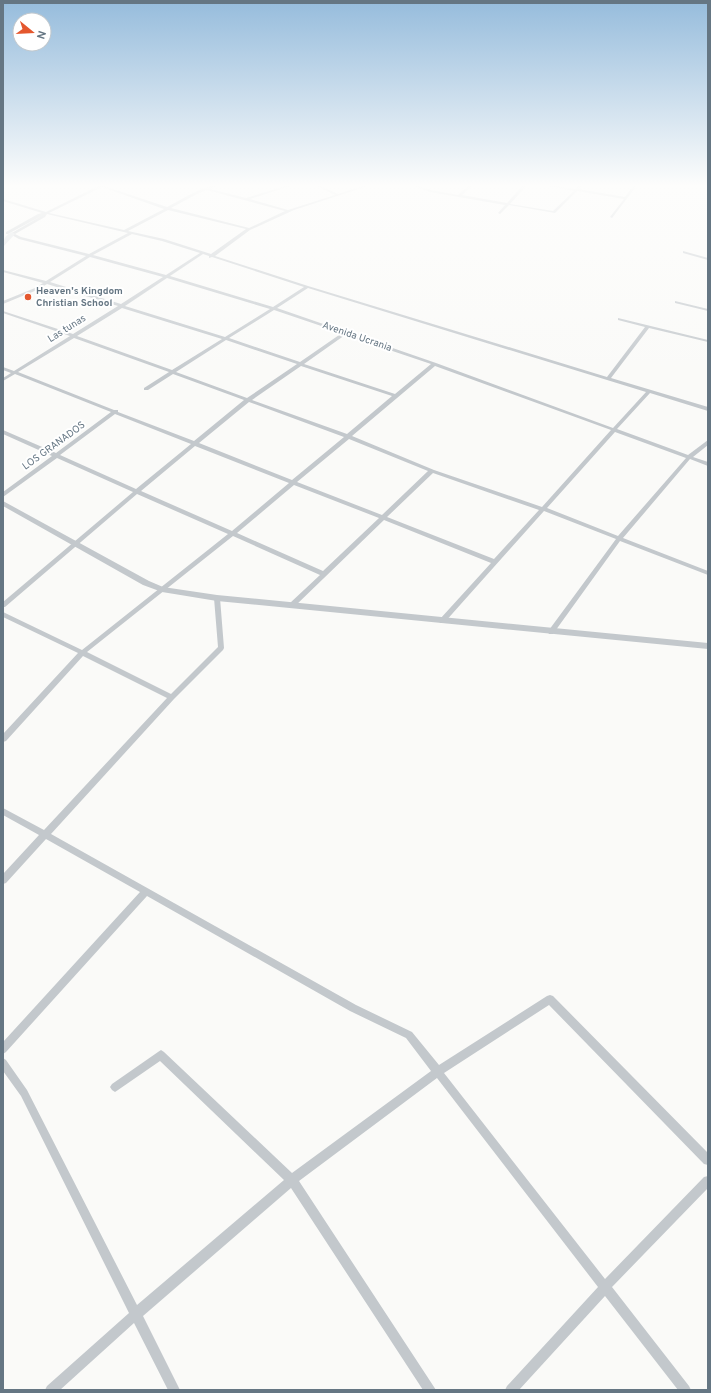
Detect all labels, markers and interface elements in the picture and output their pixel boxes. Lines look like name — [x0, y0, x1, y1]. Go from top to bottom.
north arrow — [12, 12, 52, 52]
text: N — [33, 29, 48, 41]
place label: Heaven's Kingdom Christian School — [36, 285, 123, 310]
marker: Heaven's Kingdom Christian School — [23, 292, 33, 302]
street label: Las tunas — [45, 312, 89, 346]
street label: Avenida Ucrania — [321, 319, 393, 355]
street label: LOS GRANADOS — [20, 419, 88, 473]

